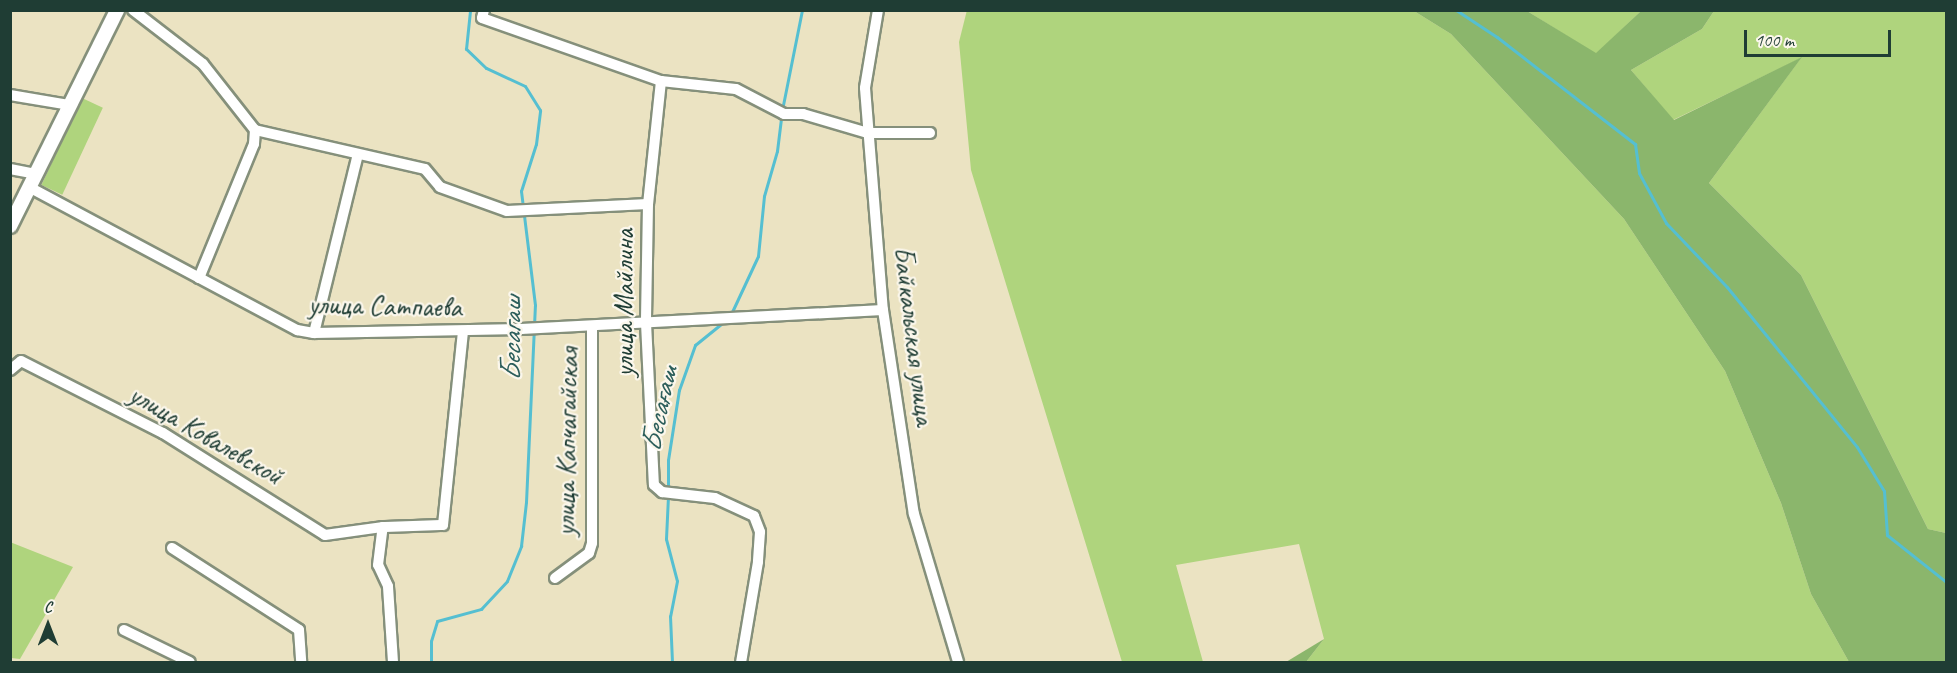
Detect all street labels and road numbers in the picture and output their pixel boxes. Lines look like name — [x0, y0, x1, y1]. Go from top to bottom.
street label: улица Майлина — [607, 229, 641, 377]
street label: Байкальская улица — [886, 245, 942, 427]
street label: улица Сатпаева — [308, 288, 462, 324]
street label: улица Капчагайская — [549, 347, 585, 537]
street label: улица Ковалевской — [124, 378, 288, 492]

